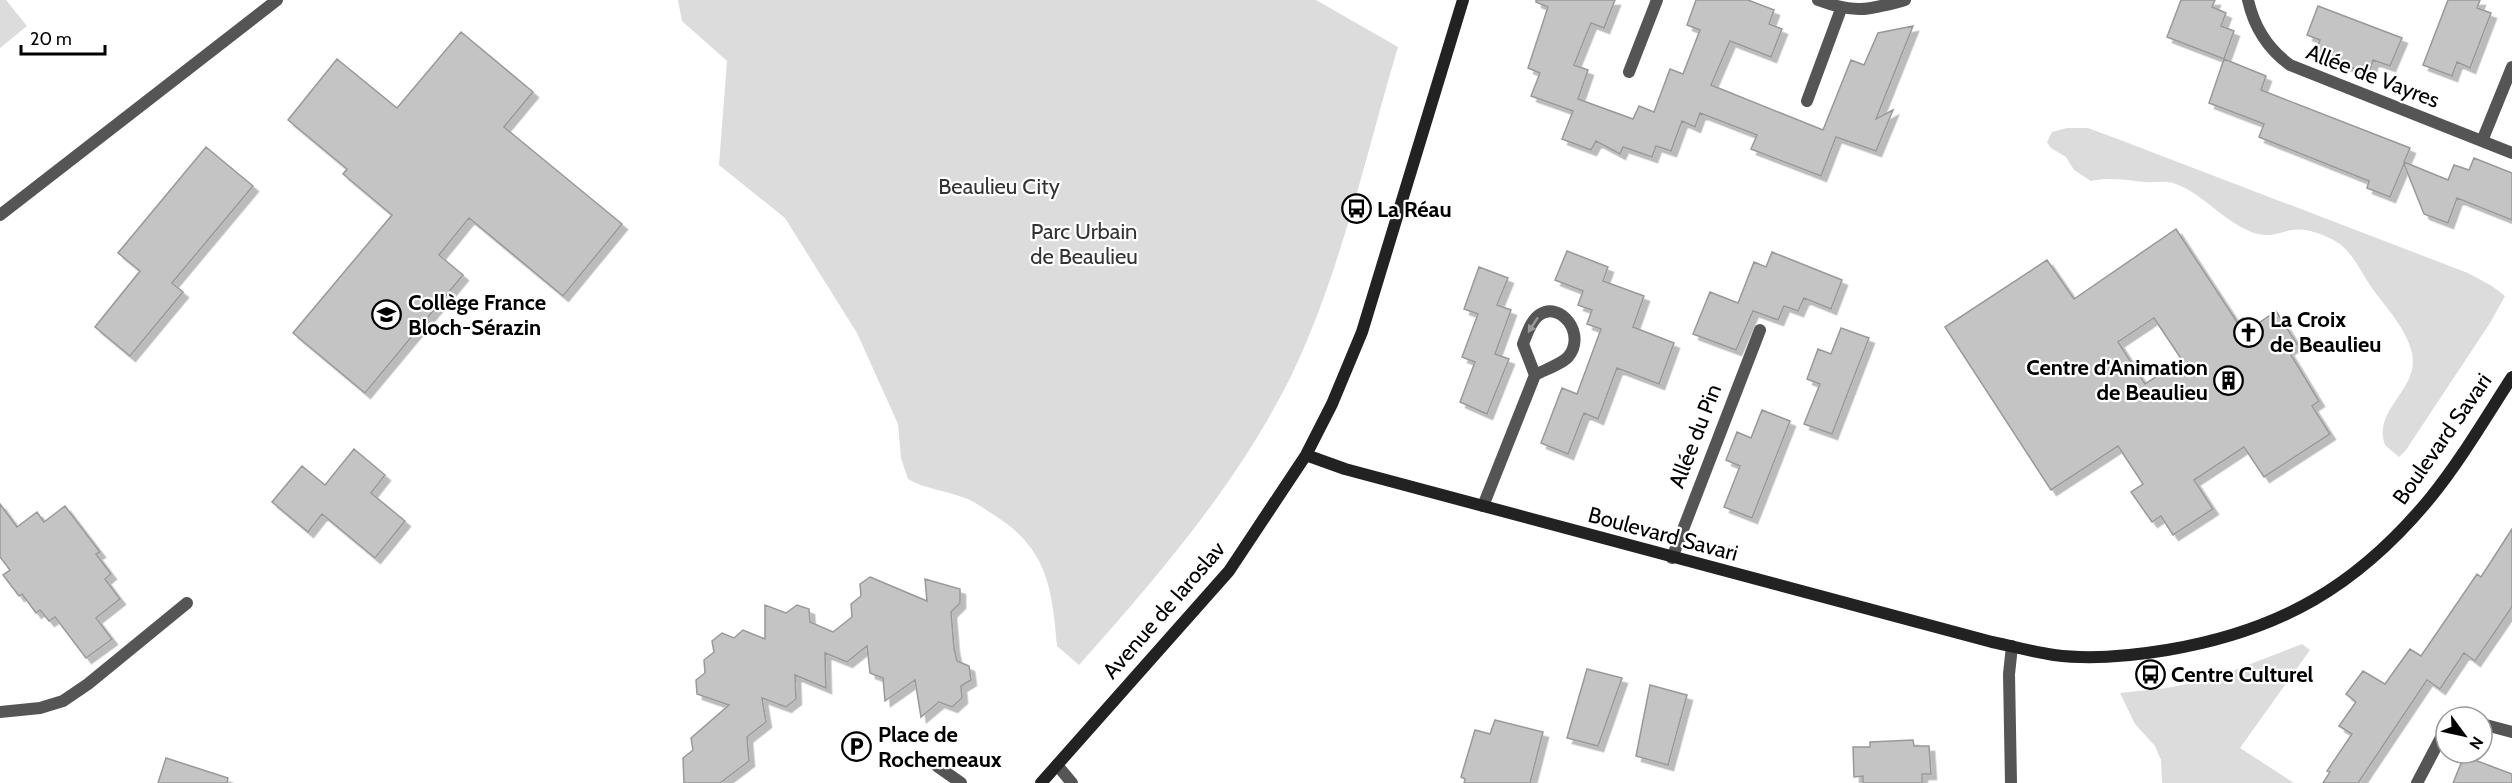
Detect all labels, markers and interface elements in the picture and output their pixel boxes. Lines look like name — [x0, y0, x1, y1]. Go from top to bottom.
scale bar — [21, 18, 105, 56]
text: 20 m — [30, 28, 72, 50]
street label: Allée de Vayres — [2303, 38, 2443, 114]
park label: Beaulieu City — [938, 173, 1060, 200]
bus stop icon: La Réau — [1340, 193, 1372, 225]
place label: La Réau — [1377, 196, 1452, 223]
park label: Parc Urbain de Beaulieu — [1030, 218, 1138, 270]
place label: Collège France Bloch-Sérazin — [408, 289, 546, 341]
school or university icon: Collège France Bloch-Sérazin — [371, 299, 403, 331]
place label: La Croix de Beaulieu — [2270, 306, 2382, 358]
one-way arrow — [1527, 316, 1538, 333]
church icon: La Croix de Beaulieu — [2233, 316, 2265, 348]
place label: Centre d'Animation de Beaulieu — [2026, 354, 2208, 406]
building icon: Centre d'Animation de Beaulieu — [2213, 364, 2245, 396]
street label: Boulevard Savari — [2387, 368, 2497, 510]
street label: Allée du Pin — [1663, 380, 1727, 492]
street label: Boulevard Savari — [1585, 501, 1741, 567]
street label: Avenue de Iaroslav — [1097, 536, 1231, 684]
bus stop icon: Centre Culturel — [2134, 658, 2166, 690]
place label: Centre Culturel — [2171, 661, 2314, 688]
north arrow — [2434, 705, 2494, 765]
place label: Place de Rochemeaux — [878, 721, 1002, 773]
parking icon: Place de Rochemeaux — [841, 731, 873, 763]
text: N — [2465, 733, 2487, 753]

